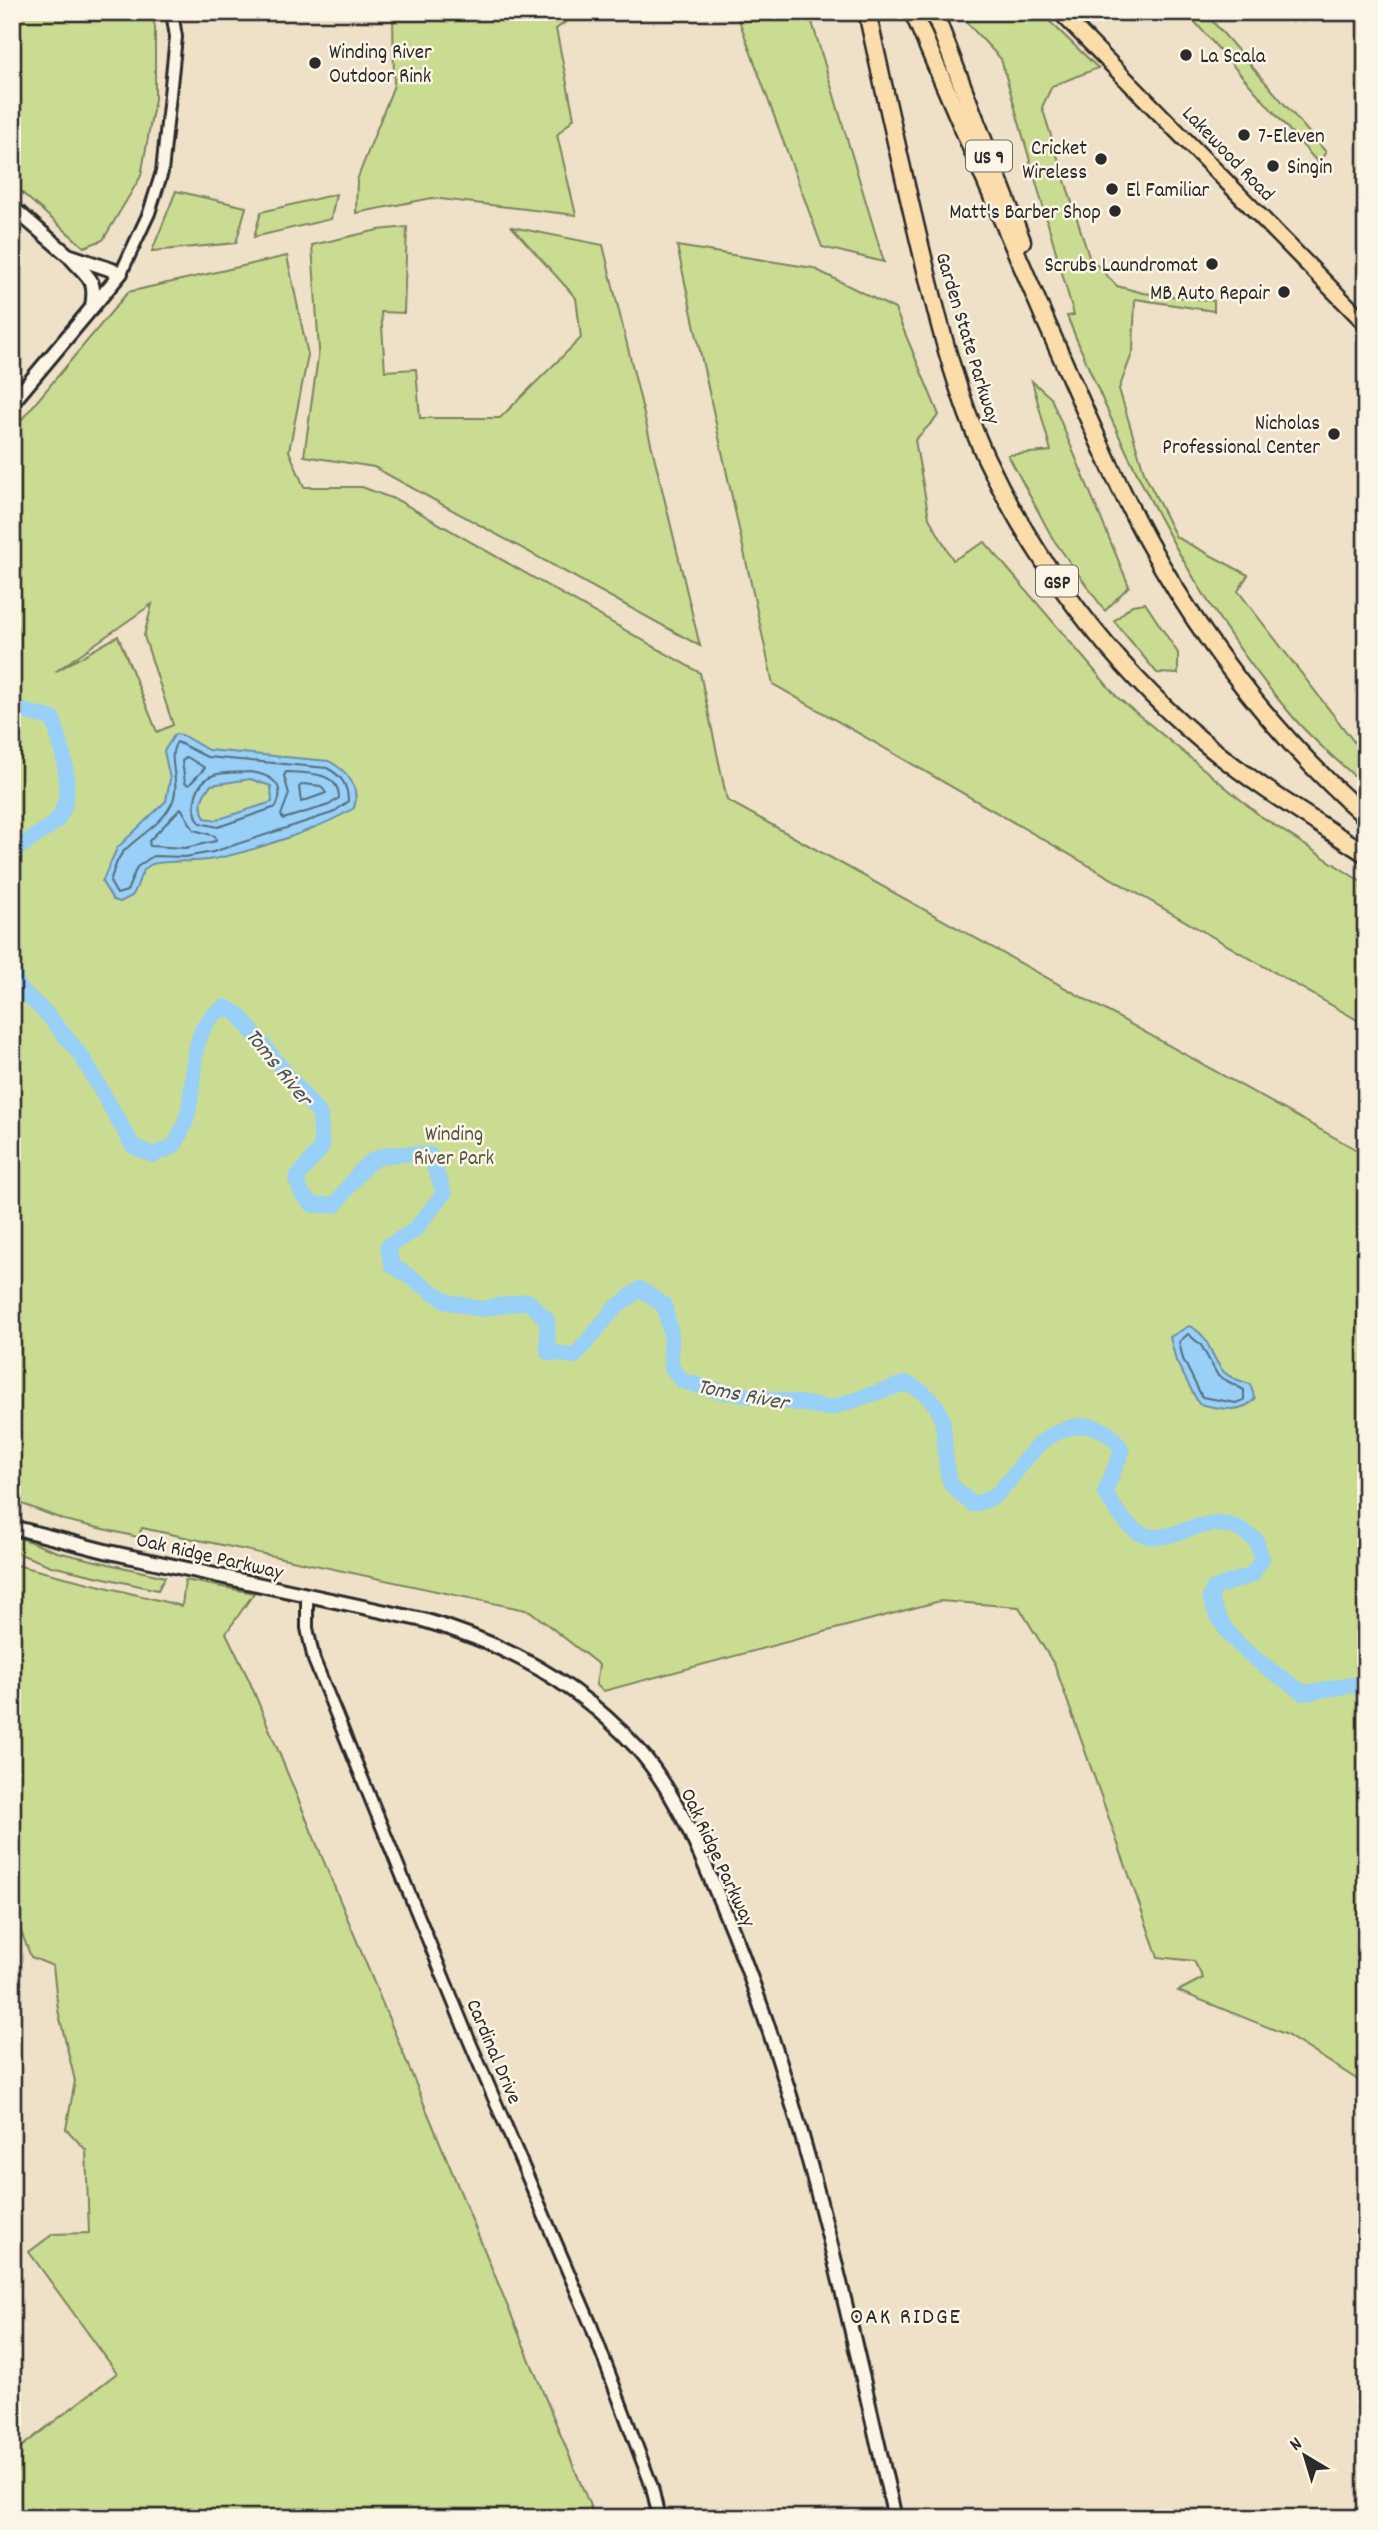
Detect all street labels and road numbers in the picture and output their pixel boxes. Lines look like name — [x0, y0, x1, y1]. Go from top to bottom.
street label: Lakewood Road — [1174, 101, 1280, 210]
road number: US 9 — [966, 140, 1012, 172]
street label: Garden State Parkway — [926, 249, 1007, 429]
road number: GSP — [1036, 566, 1078, 596]
street label: Oak Ridge Parkway — [133, 1526, 286, 1590]
street label: Oak Ridge Parkway — [671, 1784, 762, 1933]
street label: Cardinal Drive — [457, 1995, 528, 2109]

